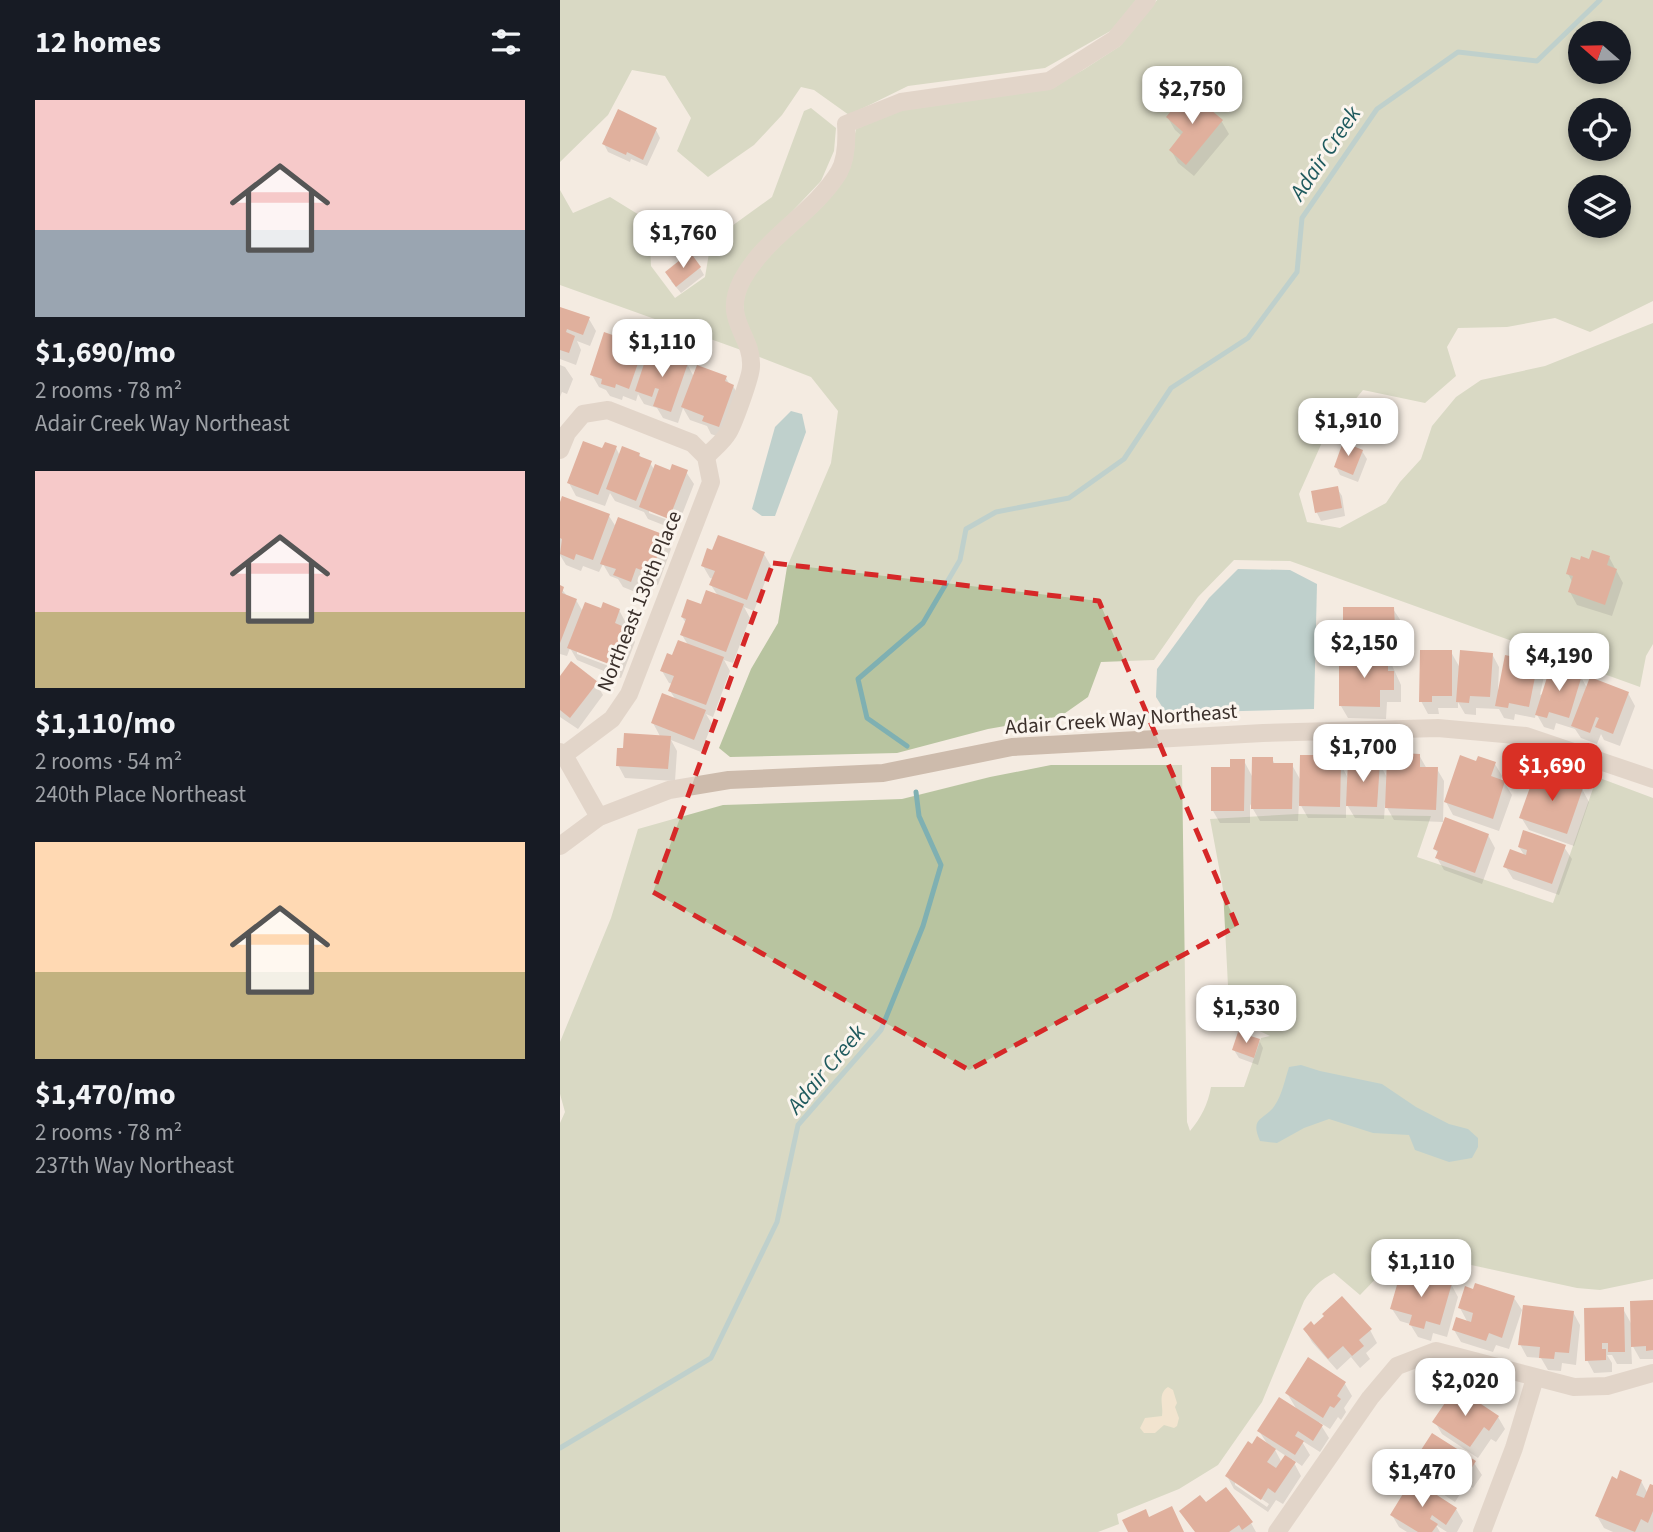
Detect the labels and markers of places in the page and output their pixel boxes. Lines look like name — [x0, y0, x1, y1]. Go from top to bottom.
pin: $2,750 — [1135, 66, 1249, 126]
pin: $1,760 — [626, 210, 740, 270]
pin: $1,110 — [605, 320, 719, 379]
pin: $1,910 — [1291, 398, 1405, 458]
pin: $2,150 — [1307, 620, 1421, 680]
pin: $4,190 — [1502, 634, 1616, 693]
pin: $1,700 — [1306, 724, 1420, 784]
pin: $1,690 — [1495, 744, 1609, 803]
pin: $1,530 — [1189, 986, 1303, 1045]
pin: $1,110 — [1364, 1240, 1478, 1299]
pin: $2,020 — [1408, 1358, 1522, 1418]
pin: $1,470 — [1365, 1450, 1479, 1509]

